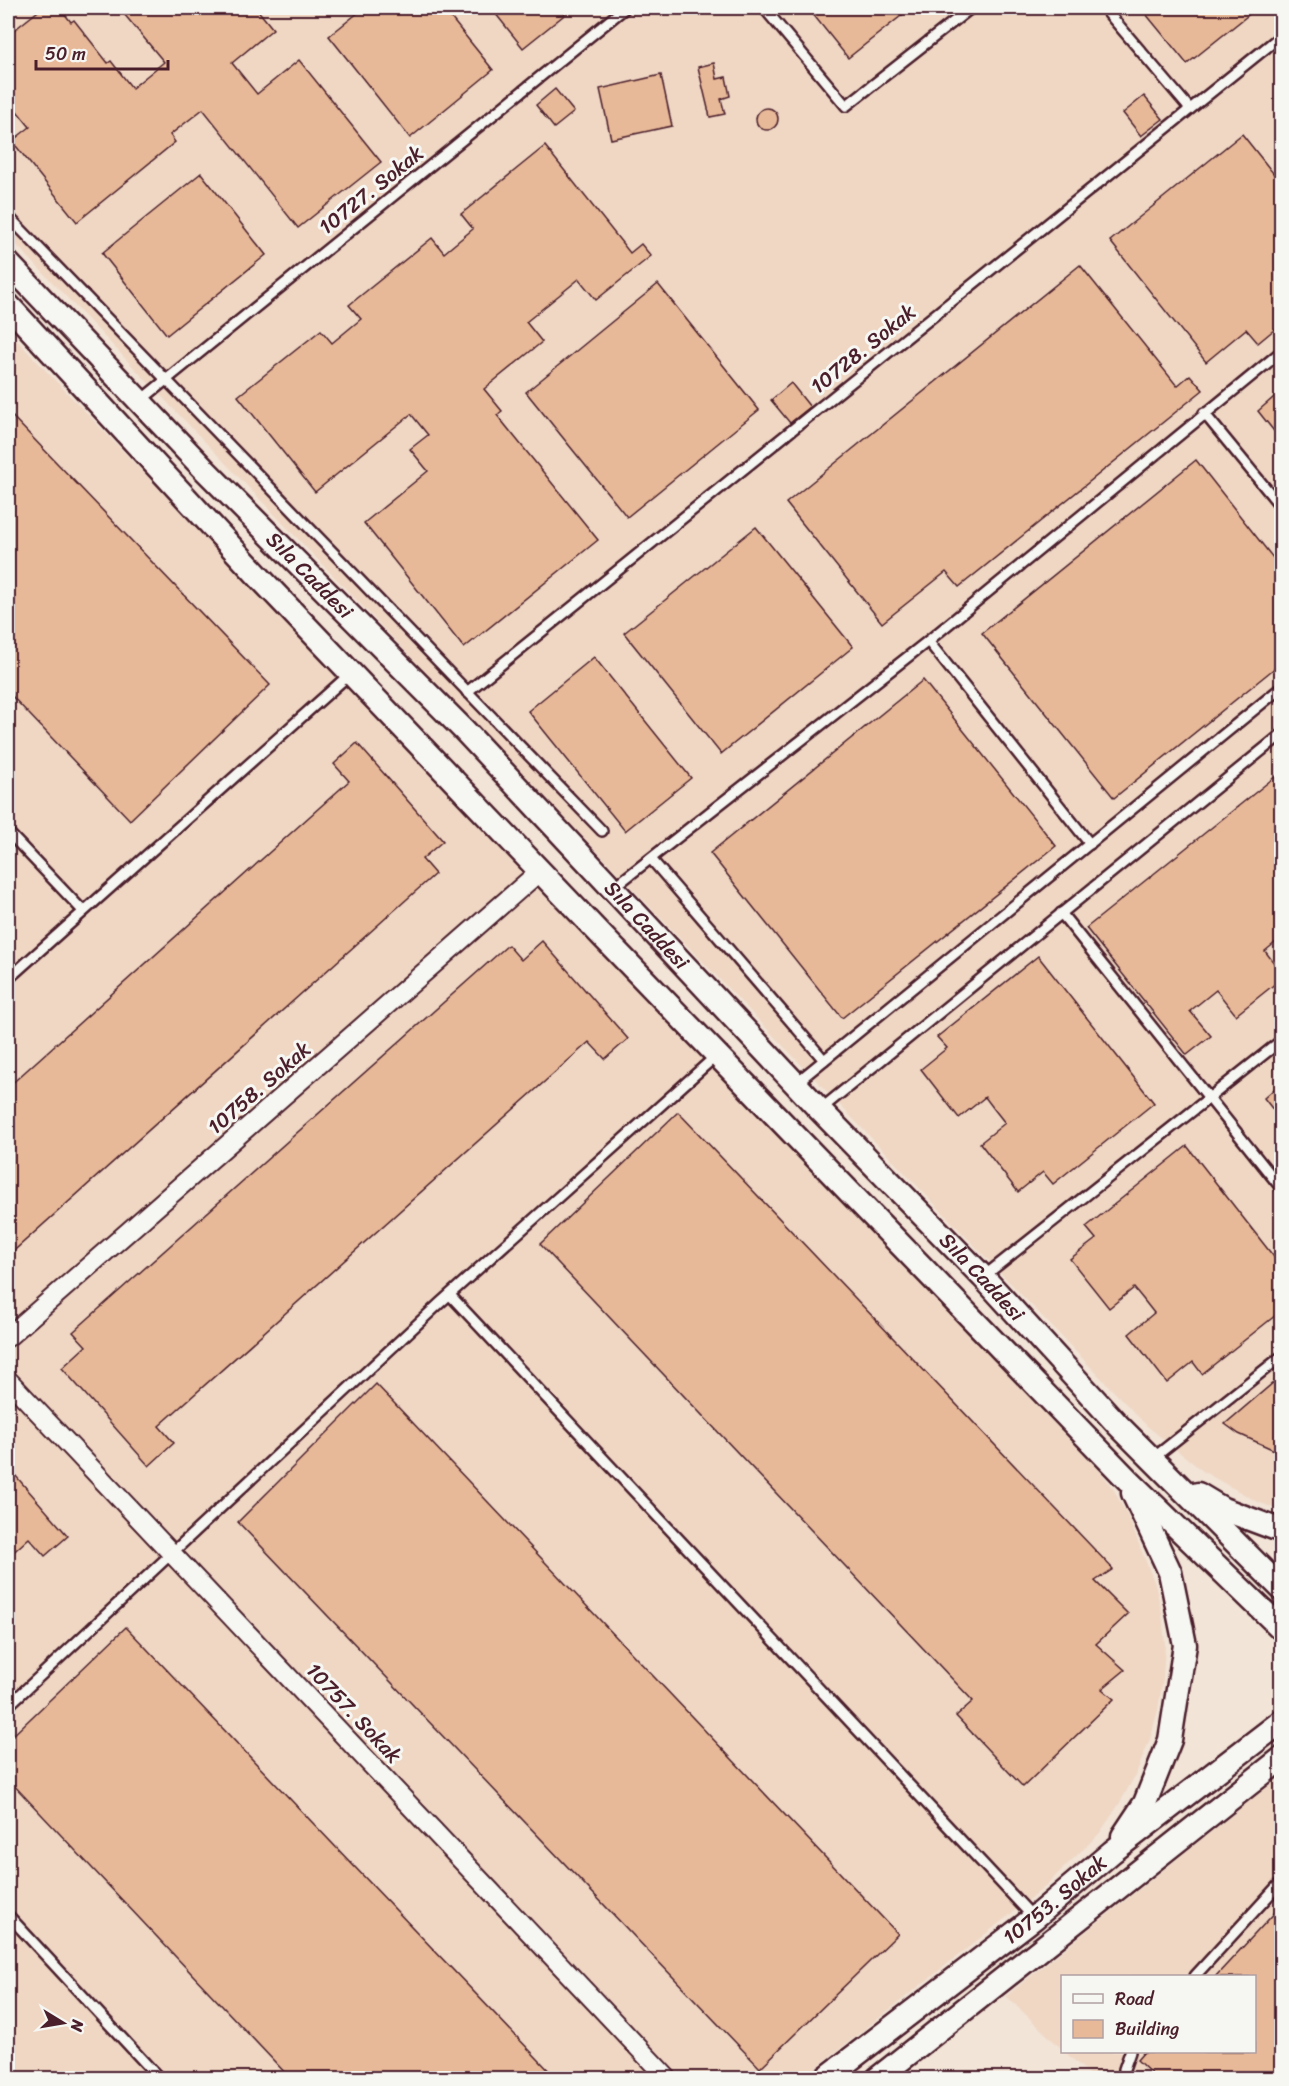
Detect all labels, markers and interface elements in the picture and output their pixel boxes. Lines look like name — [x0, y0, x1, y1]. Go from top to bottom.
scale bar — [36, 33, 168, 71]
text: 50 m — [45, 38, 86, 70]
street label: 10727. Sokak — [310, 135, 432, 245]
street label: 10728. Sokak — [801, 294, 925, 404]
street label: Sıla Caddesi — [256, 522, 364, 629]
street label: Sıla Caddesi — [594, 871, 700, 980]
street label: 10758. Sokak — [198, 1032, 320, 1144]
street label: Sıla Caddesi — [930, 1223, 1035, 1332]
street label: 10757. Sokak — [297, 1653, 411, 1773]
street label: 10753. Sokak — [994, 1845, 1116, 1955]
legend — [1061, 1975, 1256, 2053]
text: Road — [1115, 1983, 1155, 2015]
north arrow — [33, 1993, 93, 2053]
text: Building — [1115, 2013, 1179, 2045]
text: N — [62, 2017, 93, 2035]

